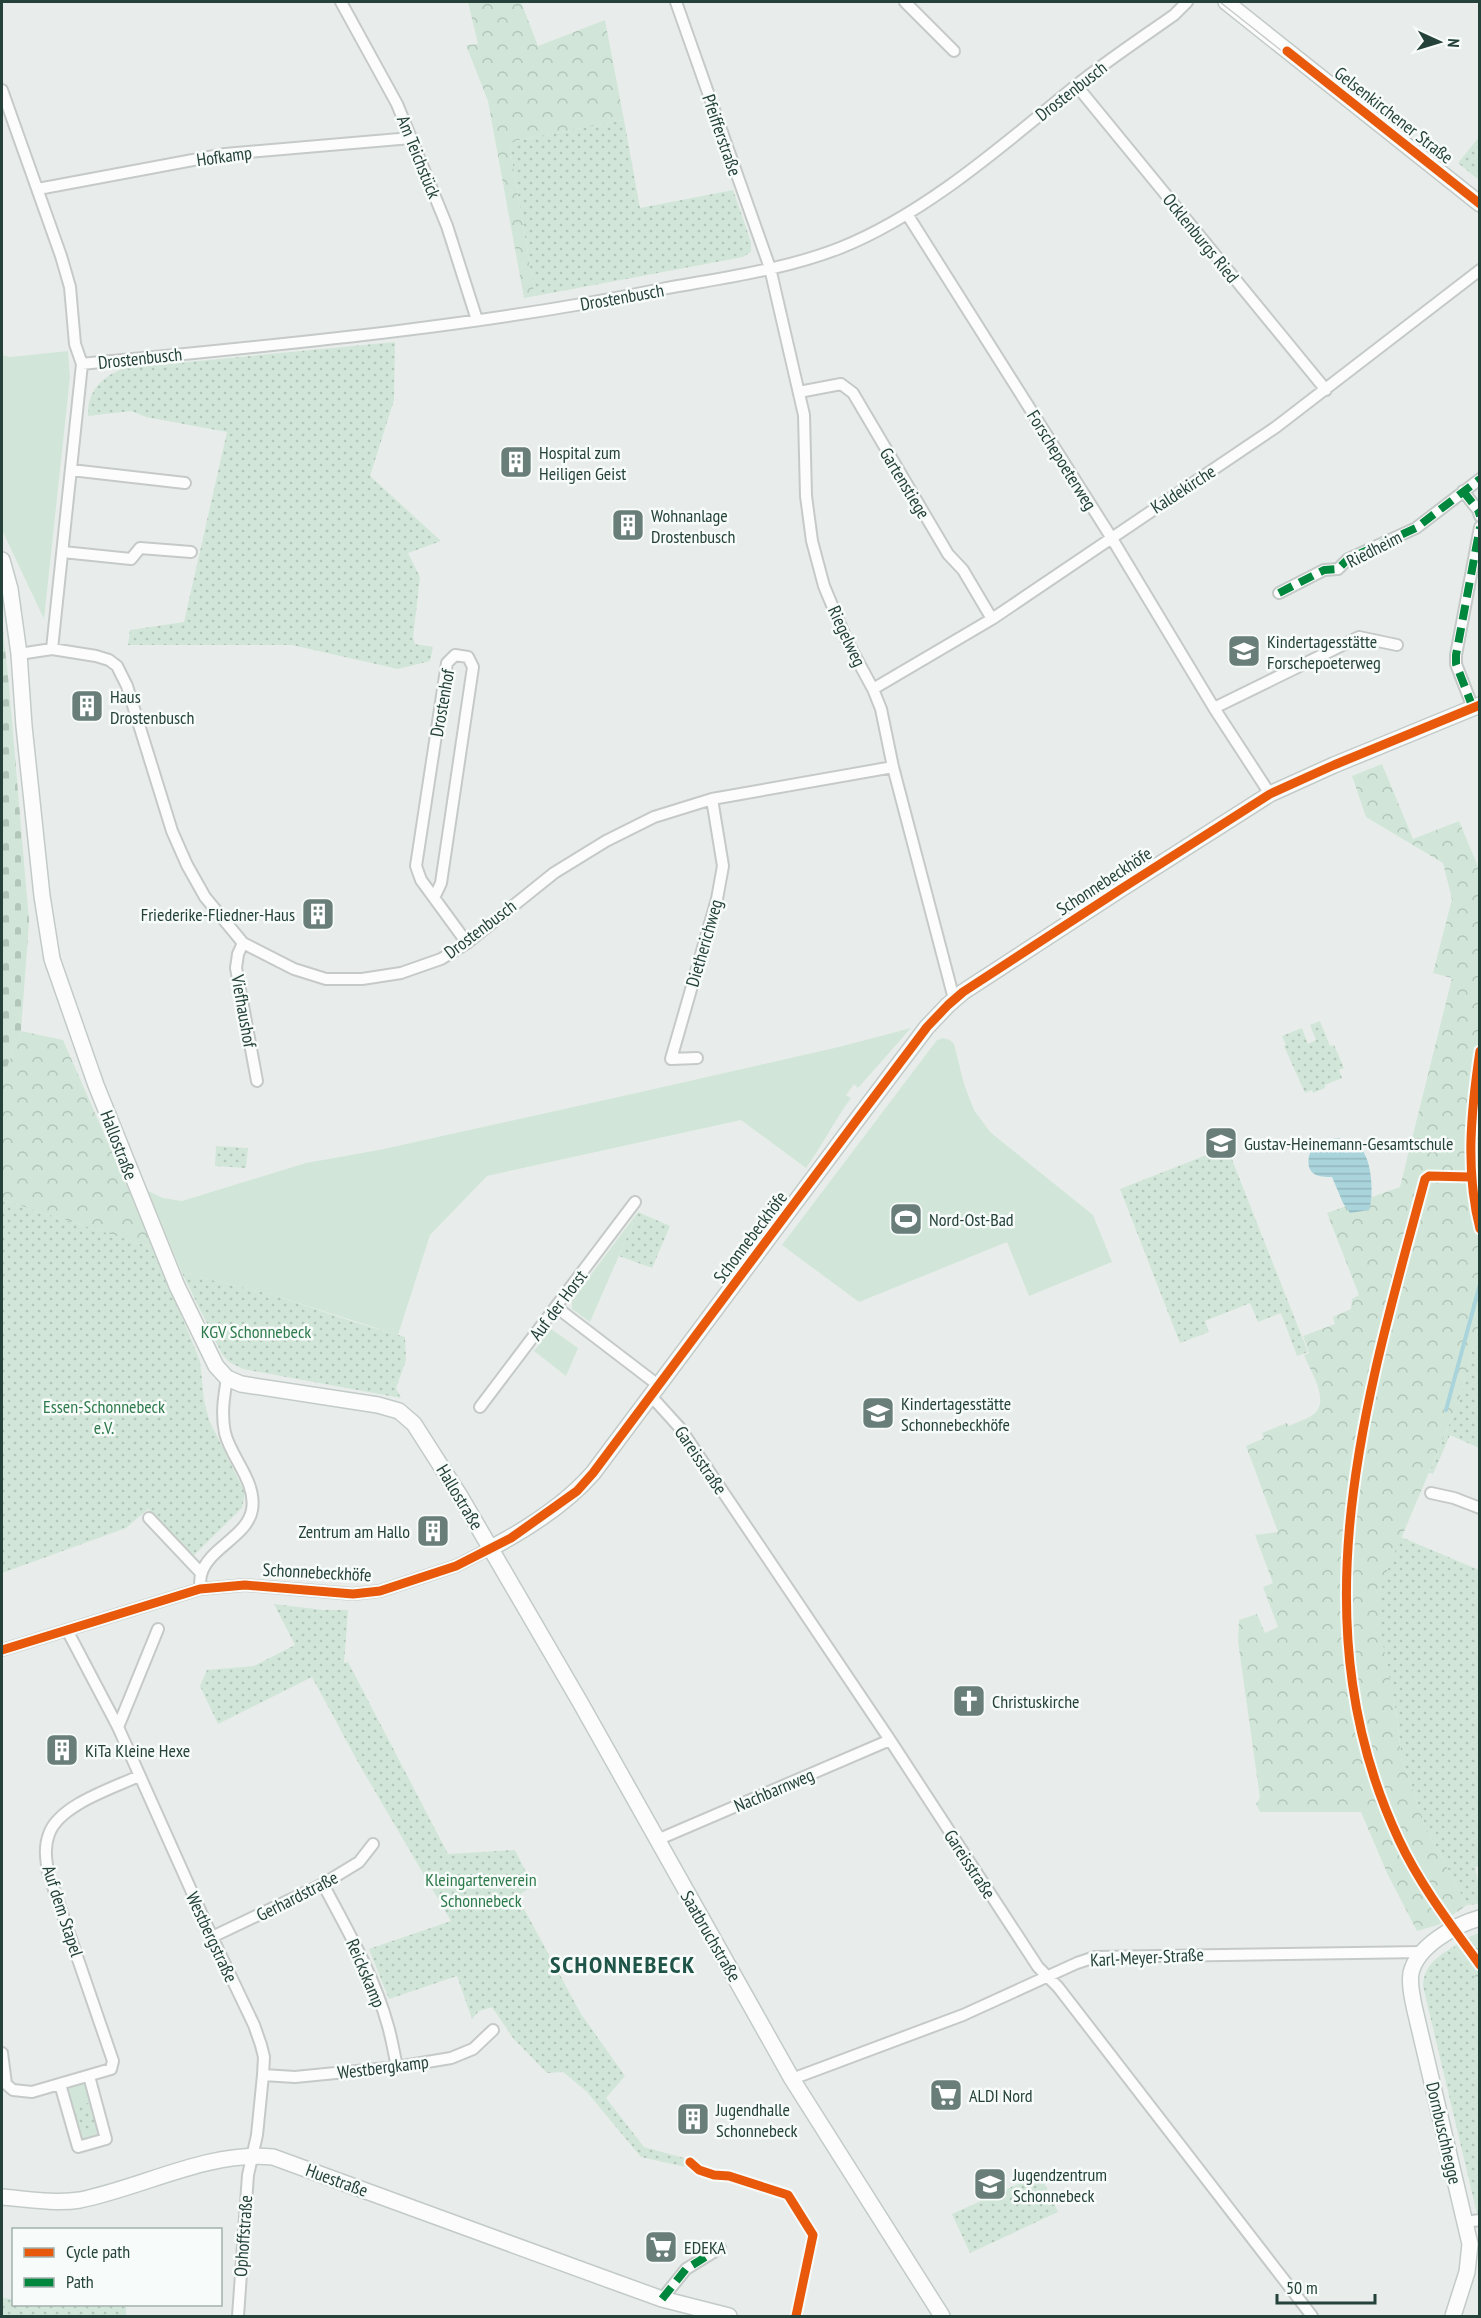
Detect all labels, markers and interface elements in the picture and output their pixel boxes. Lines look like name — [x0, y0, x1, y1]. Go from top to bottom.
north arrow — [1409, 12, 1469, 72]
text: N — [1444, 38, 1464, 48]
street label: Drostenbusch — [1031, 56, 1111, 126]
street label: Gelsenkirchener Straße — [1330, 61, 1458, 169]
street label: Pfeifferstraße — [697, 91, 747, 179]
street label: Am Teichstück — [392, 112, 446, 202]
street label: Hofkamp — [195, 141, 253, 171]
street label: Ocklenburgs Ried — [1158, 188, 1244, 288]
street label: Drostenbusch — [578, 278, 666, 316]
street label: Drostenbusch — [97, 342, 183, 374]
street label: Forschepoeterweg — [1022, 406, 1102, 514]
place label: Hospital zum Heiligen Geist — [539, 441, 626, 485]
street label: Gartenstiege — [875, 443, 935, 523]
building icon: Hospital zum Heiligen Geist — [498, 444, 534, 480]
street label: Kaldekirche — [1146, 460, 1220, 518]
place label: Wohnanlage Drostenbusch — [651, 504, 735, 548]
building icon: Wohnanlage Drostenbusch — [610, 507, 646, 543]
street label: Riedheim — [1343, 525, 1405, 573]
street label: Riegelweg — [823, 602, 871, 670]
place label: Kindertagesstätte Forschepoeterweg — [1267, 630, 1381, 674]
school or university icon: Kindertagesstätte Forschepoeterweg — [1226, 633, 1262, 669]
street label: Drostenhof — [425, 666, 460, 739]
place label: Haus Drostenbusch — [110, 685, 194, 729]
building icon: Haus Drostenbusch — [69, 688, 105, 724]
street label: Schonnebeckhöfe — [1052, 842, 1156, 920]
street label: Drostenbusch — [439, 894, 521, 964]
building icon: Friederike-Fliedner-Haus — [300, 896, 336, 932]
street label: Dietherichweg — [681, 897, 727, 989]
place label: Friederike-Fliedner-Haus — [141, 903, 295, 926]
street label: Viefhaushof — [226, 972, 262, 1051]
street label: Hallostraße — [95, 1107, 143, 1183]
school or university icon: Gustav-Heinemann-Gesamtschule — [1203, 1125, 1239, 1161]
place label: Gustav-Heinemann-Gesamtschule — [1244, 1132, 1454, 1155]
street label: Schonnebeckhöfe — [708, 1187, 792, 1287]
sports icon: Nord-Ost-Bad — [888, 1201, 924, 1237]
place label: Nord-Ost-Bad — [929, 1208, 1014, 1231]
street label: Auf der Horst — [524, 1265, 592, 1345]
park label: KGV Schonnebeck — [201, 1320, 311, 1343]
place label: Kindertagesstätte Schonnebeckhöfe — [901, 1392, 1011, 1436]
park label: Essen-Schonnebeck e.V. — [43, 1395, 165, 1439]
school or university icon: Kindertagesstätte Schonnebeckhöfe — [860, 1395, 896, 1431]
street label: Gareisstraße — [670, 1421, 732, 1499]
street label: Hallostraße — [431, 1460, 489, 1534]
building icon: Zentrum am Hallo — [415, 1513, 451, 1549]
place label: Zentrum am Hallo — [298, 1520, 410, 1543]
street label: Schonnebeckhöfe — [262, 1558, 372, 1586]
church icon: Christuskirche — [951, 1683, 987, 1719]
place label: Christuskirche — [992, 1690, 1080, 1713]
building icon: KiTa Kleine Hexe — [44, 1732, 80, 1768]
place label: KiTa Kleine Hexe — [85, 1739, 190, 1762]
street label: Nachbarnweg — [731, 1763, 817, 1817]
street label: Gareisstraße — [939, 1825, 1001, 1903]
street label: Auf dem Stapel — [37, 1862, 89, 1960]
street label: Gerhardstraße — [252, 1866, 342, 1926]
park label: Kleingartenverein Schonnebeck — [425, 1868, 537, 1912]
street label: Saatbruchstraße — [676, 1886, 746, 1986]
street label: Westbergstraße — [181, 1888, 243, 1986]
street label: Reickskamp — [341, 1935, 391, 2011]
street label: Karl-Meyer-Straße — [1089, 1943, 1205, 1971]
district label: SCHONNEBECK — [550, 1949, 696, 1980]
street label: Westbergkamp — [336, 2050, 430, 2084]
supermarket icon: ALDI Nord — [928, 2077, 964, 2113]
street label: Dornbuschhegge — [1421, 2080, 1467, 2186]
place label: ALDI Nord — [969, 2084, 1033, 2107]
place label: Jugendhalle Schonnebeck — [715, 2098, 798, 2142]
building icon: Jugendhalle Schonnebeck — [675, 2101, 711, 2137]
street label: Huestraße — [303, 2158, 371, 2202]
place label: Jugendzentrum Schonnebeck — [1012, 2163, 1107, 2207]
school or university icon: Jugendzentrum Schonnebeck — [972, 2166, 1008, 2202]
street label: Ophoffstraße — [229, 2194, 257, 2278]
legend — [12, 2228, 222, 2306]
supermarket icon: EDEKA — [643, 2229, 679, 2265]
place label: EDEKA — [684, 2236, 726, 2259]
text: Cycle path — [66, 2240, 130, 2263]
scale bar — [1277, 2267, 1374, 2305]
text: Path — [66, 2270, 94, 2293]
text: 50 m — [1286, 2276, 1318, 2299]

